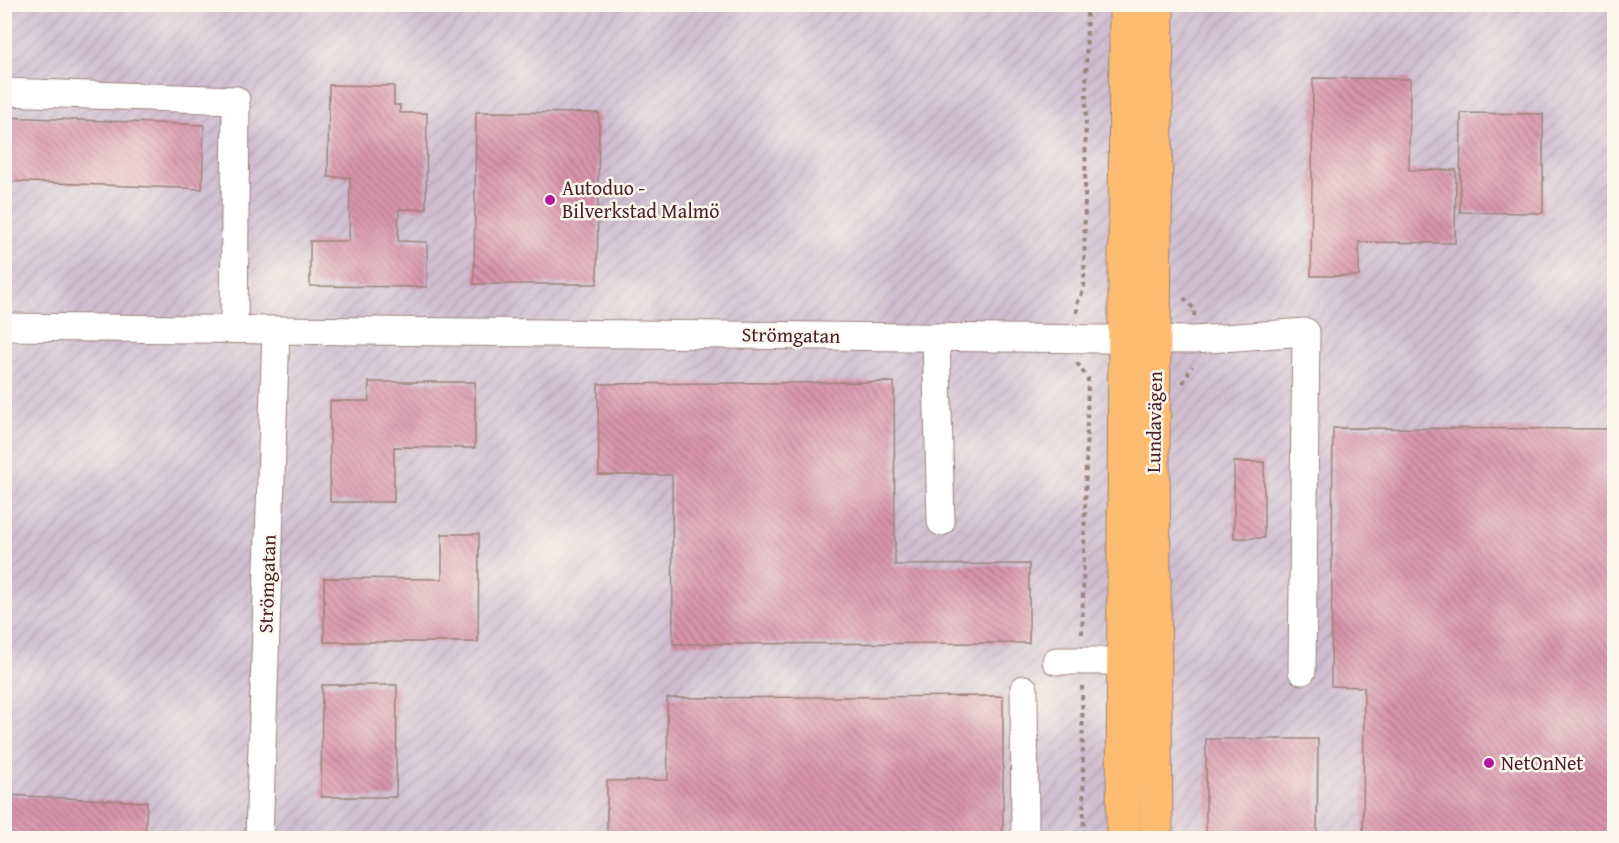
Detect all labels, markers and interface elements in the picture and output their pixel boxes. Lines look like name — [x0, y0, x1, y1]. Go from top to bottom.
place label: Autoduo - Bilverkstad Malmö — [562, 173, 719, 225]
marker: Autoduo - Bilverkstad Malmö — [543, 193, 557, 207]
street label: Strömgatan — [741, 319, 841, 350]
street label: Lundavägen — [1138, 371, 1169, 473]
street label: Strömgatan — [250, 534, 283, 634]
place label: NetOnNet — [1501, 748, 1583, 777]
marker: NetOnNet — [1482, 756, 1496, 770]

